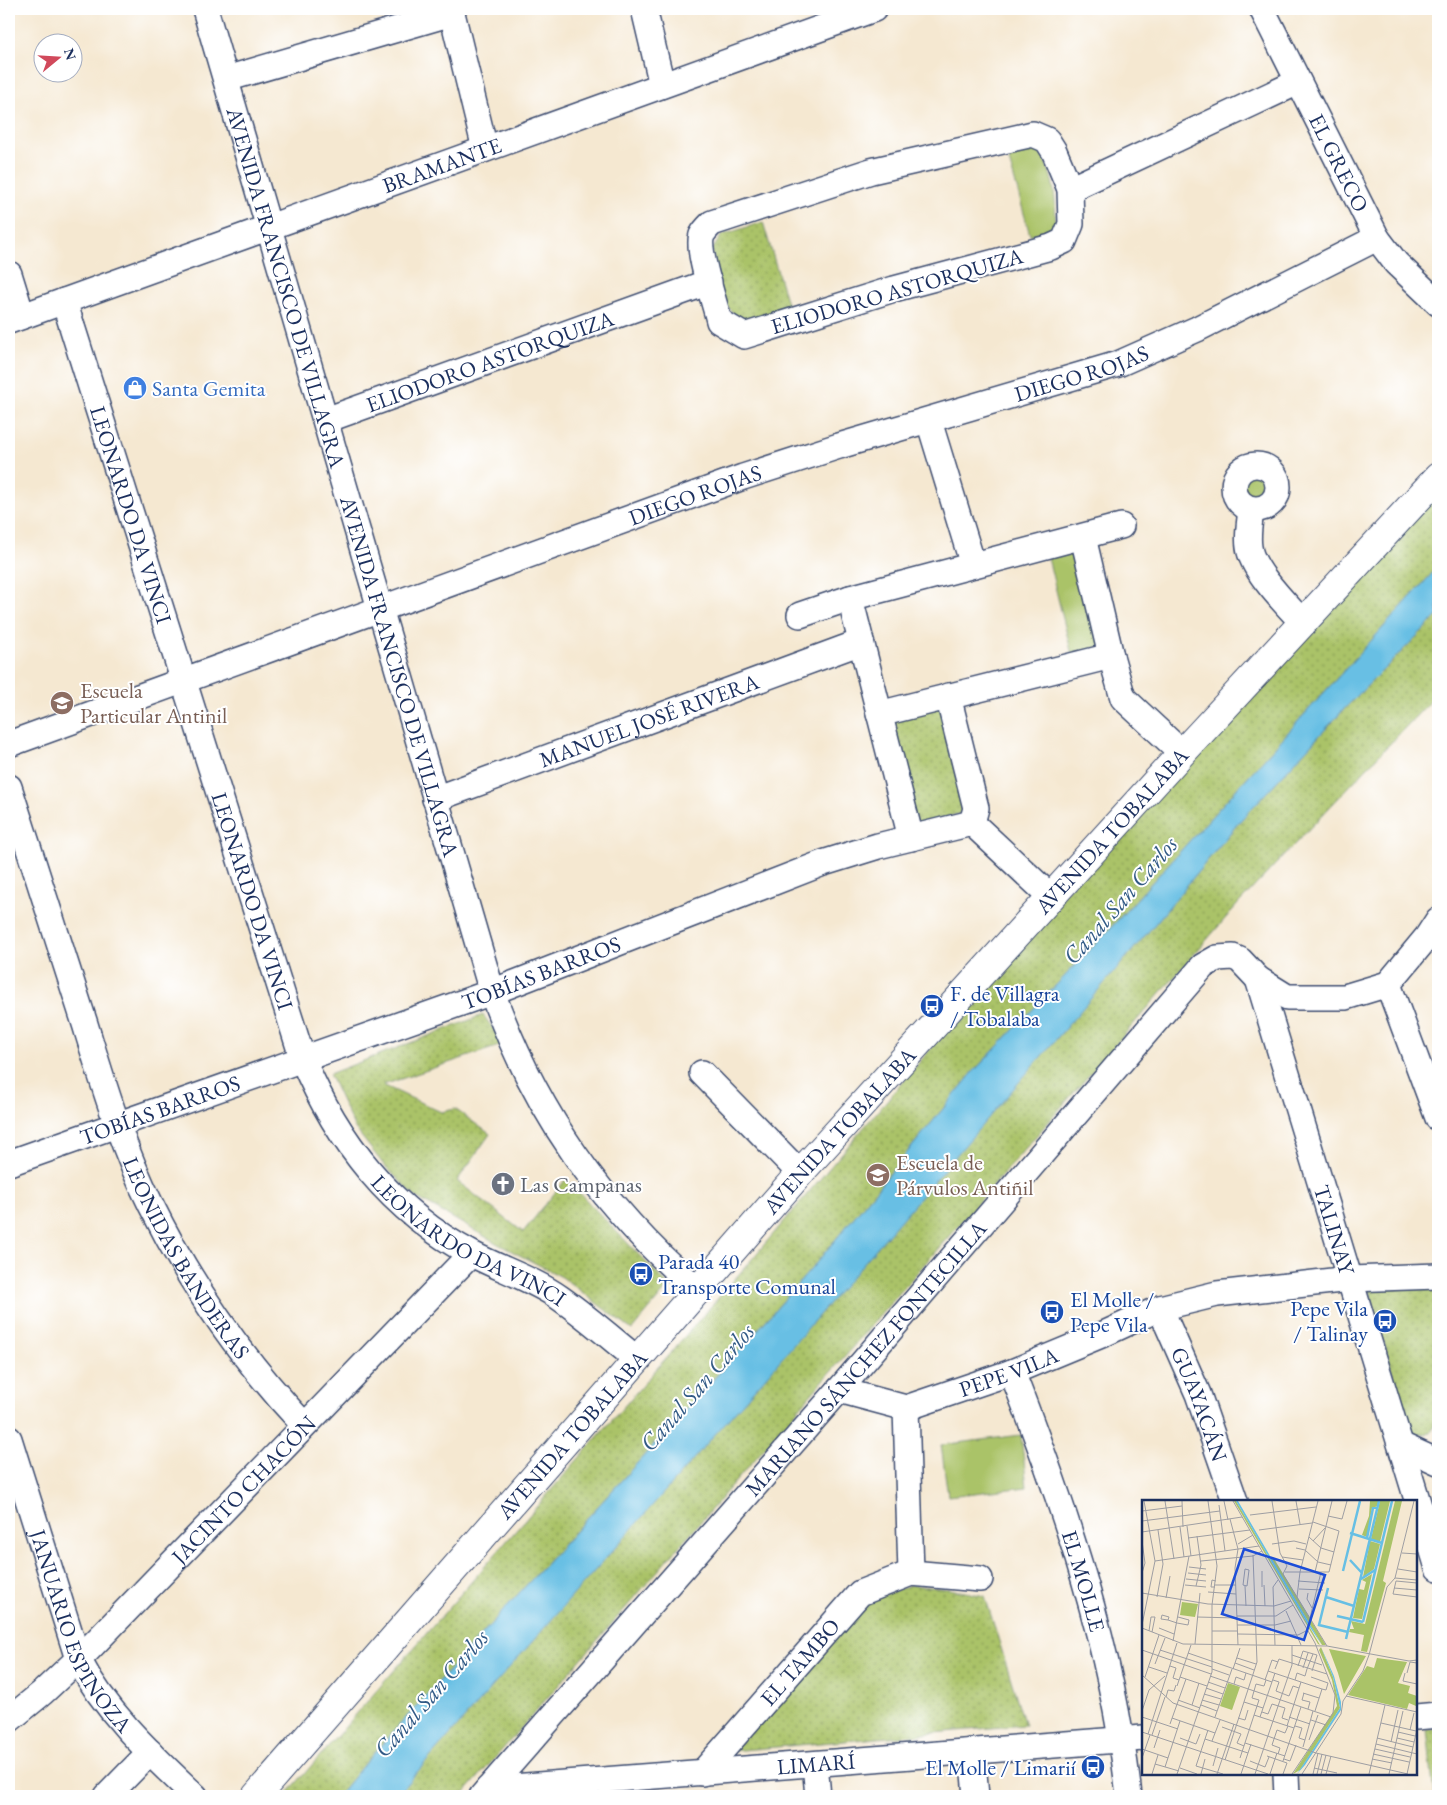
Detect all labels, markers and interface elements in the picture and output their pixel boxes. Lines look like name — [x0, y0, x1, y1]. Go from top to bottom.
north arrow — [32, 32, 82, 82]
text: N — [60, 46, 81, 63]
street label: AVENIDA FRANCISCO DE VILLAGRA — [220, 103, 353, 472]
street label: EL GRECO — [1302, 109, 1376, 217]
street label: BRAMANTE — [378, 130, 505, 200]
street label: ELIODORO ASTORQUIZA — [768, 241, 1027, 341]
street label: ELIODORO ASTORQUIZA — [362, 303, 618, 419]
street label: DIEGO ROJAS — [1011, 338, 1153, 408]
place label: Santa Gemita — [152, 374, 266, 403]
shop icon: Santa Gemita — [122, 375, 148, 401]
street label: LEONARDO DA VINCI — [83, 402, 179, 628]
street label: DIEGO ROJAS — [625, 458, 765, 532]
street label: AVENIDA FRANCISCO DE VILLAGRA — [333, 491, 466, 861]
street label: MANUEL JOSÉ RIVERA — [535, 666, 764, 774]
place label: Escuela Particular Antinil — [80, 676, 227, 730]
school or university icon: Escuela Particular Antinil — [49, 690, 75, 716]
street label: AVENIDA TOBALABA — [1028, 741, 1195, 921]
street label: LEONARDO DA VINCI — [205, 789, 301, 1014]
water label: Canal San Carlos — [1056, 829, 1184, 971]
street label: TOBÍAS BARROS — [458, 929, 625, 1016]
place label: F. de Villagra / Tobalaba — [950, 979, 1060, 1033]
bus stop icon: F. de Villagra / Tobalaba — [919, 993, 945, 1019]
street label: AVENIDA TOBALABA — [756, 1040, 923, 1221]
street label: TOBÍAS BARROS — [76, 1068, 244, 1151]
place label: Escuela de Párvulos Antiñil — [896, 1148, 1034, 1202]
street label: LEONIDAS BANDERAS — [116, 1152, 257, 1365]
school or university icon: Escuela de Párvulos Antiñil — [865, 1162, 891, 1188]
street label: LEONARDO DA VINCI — [365, 1168, 573, 1313]
place label: Las Campanas — [520, 1170, 642, 1199]
church icon: Las Campanas — [490, 1171, 516, 1197]
street label: TALINAY — [1307, 1181, 1362, 1279]
street label: MARIANO SÁNCHEZ FONTECILLA — [738, 1214, 993, 1502]
place label: Parada 40 Transporte Comunal — [658, 1247, 836, 1301]
bus stop icon: Parada 40 Transporte Comunal — [628, 1261, 654, 1287]
place label: El Molle / Pepe Vila — [1070, 1285, 1155, 1339]
place label: Pepe Vila / Talinay — [1290, 1294, 1368, 1348]
bus stop icon: El Molle / Pepe Vila — [1039, 1299, 1065, 1325]
bus stop icon: Pepe Vila / Talinay — [1372, 1308, 1398, 1334]
water label: Canal San Carlos — [633, 1316, 761, 1458]
street label: PEPE VILA — [955, 1340, 1063, 1404]
street label: GUAYACÁN — [1164, 1342, 1235, 1466]
street label: AVENIDA TOBALABA — [489, 1343, 654, 1526]
street label: JACINTO CHACÓN — [163, 1408, 322, 1571]
inset map — [1142, 1500, 1417, 1775]
street label: JANUARIO ESPINOZA — [23, 1524, 139, 1739]
street label: EL MOLLE — [1055, 1526, 1112, 1635]
street label: EL TAMBO — [753, 1612, 846, 1712]
water label: Canal San Carlos — [367, 1622, 495, 1764]
street label: LIMARÍ — [776, 1746, 857, 1781]
place label: El Molle / Limarií — [925, 1753, 1077, 1782]
bus stop icon: El Molle / Limarií — [1080, 1754, 1106, 1780]

